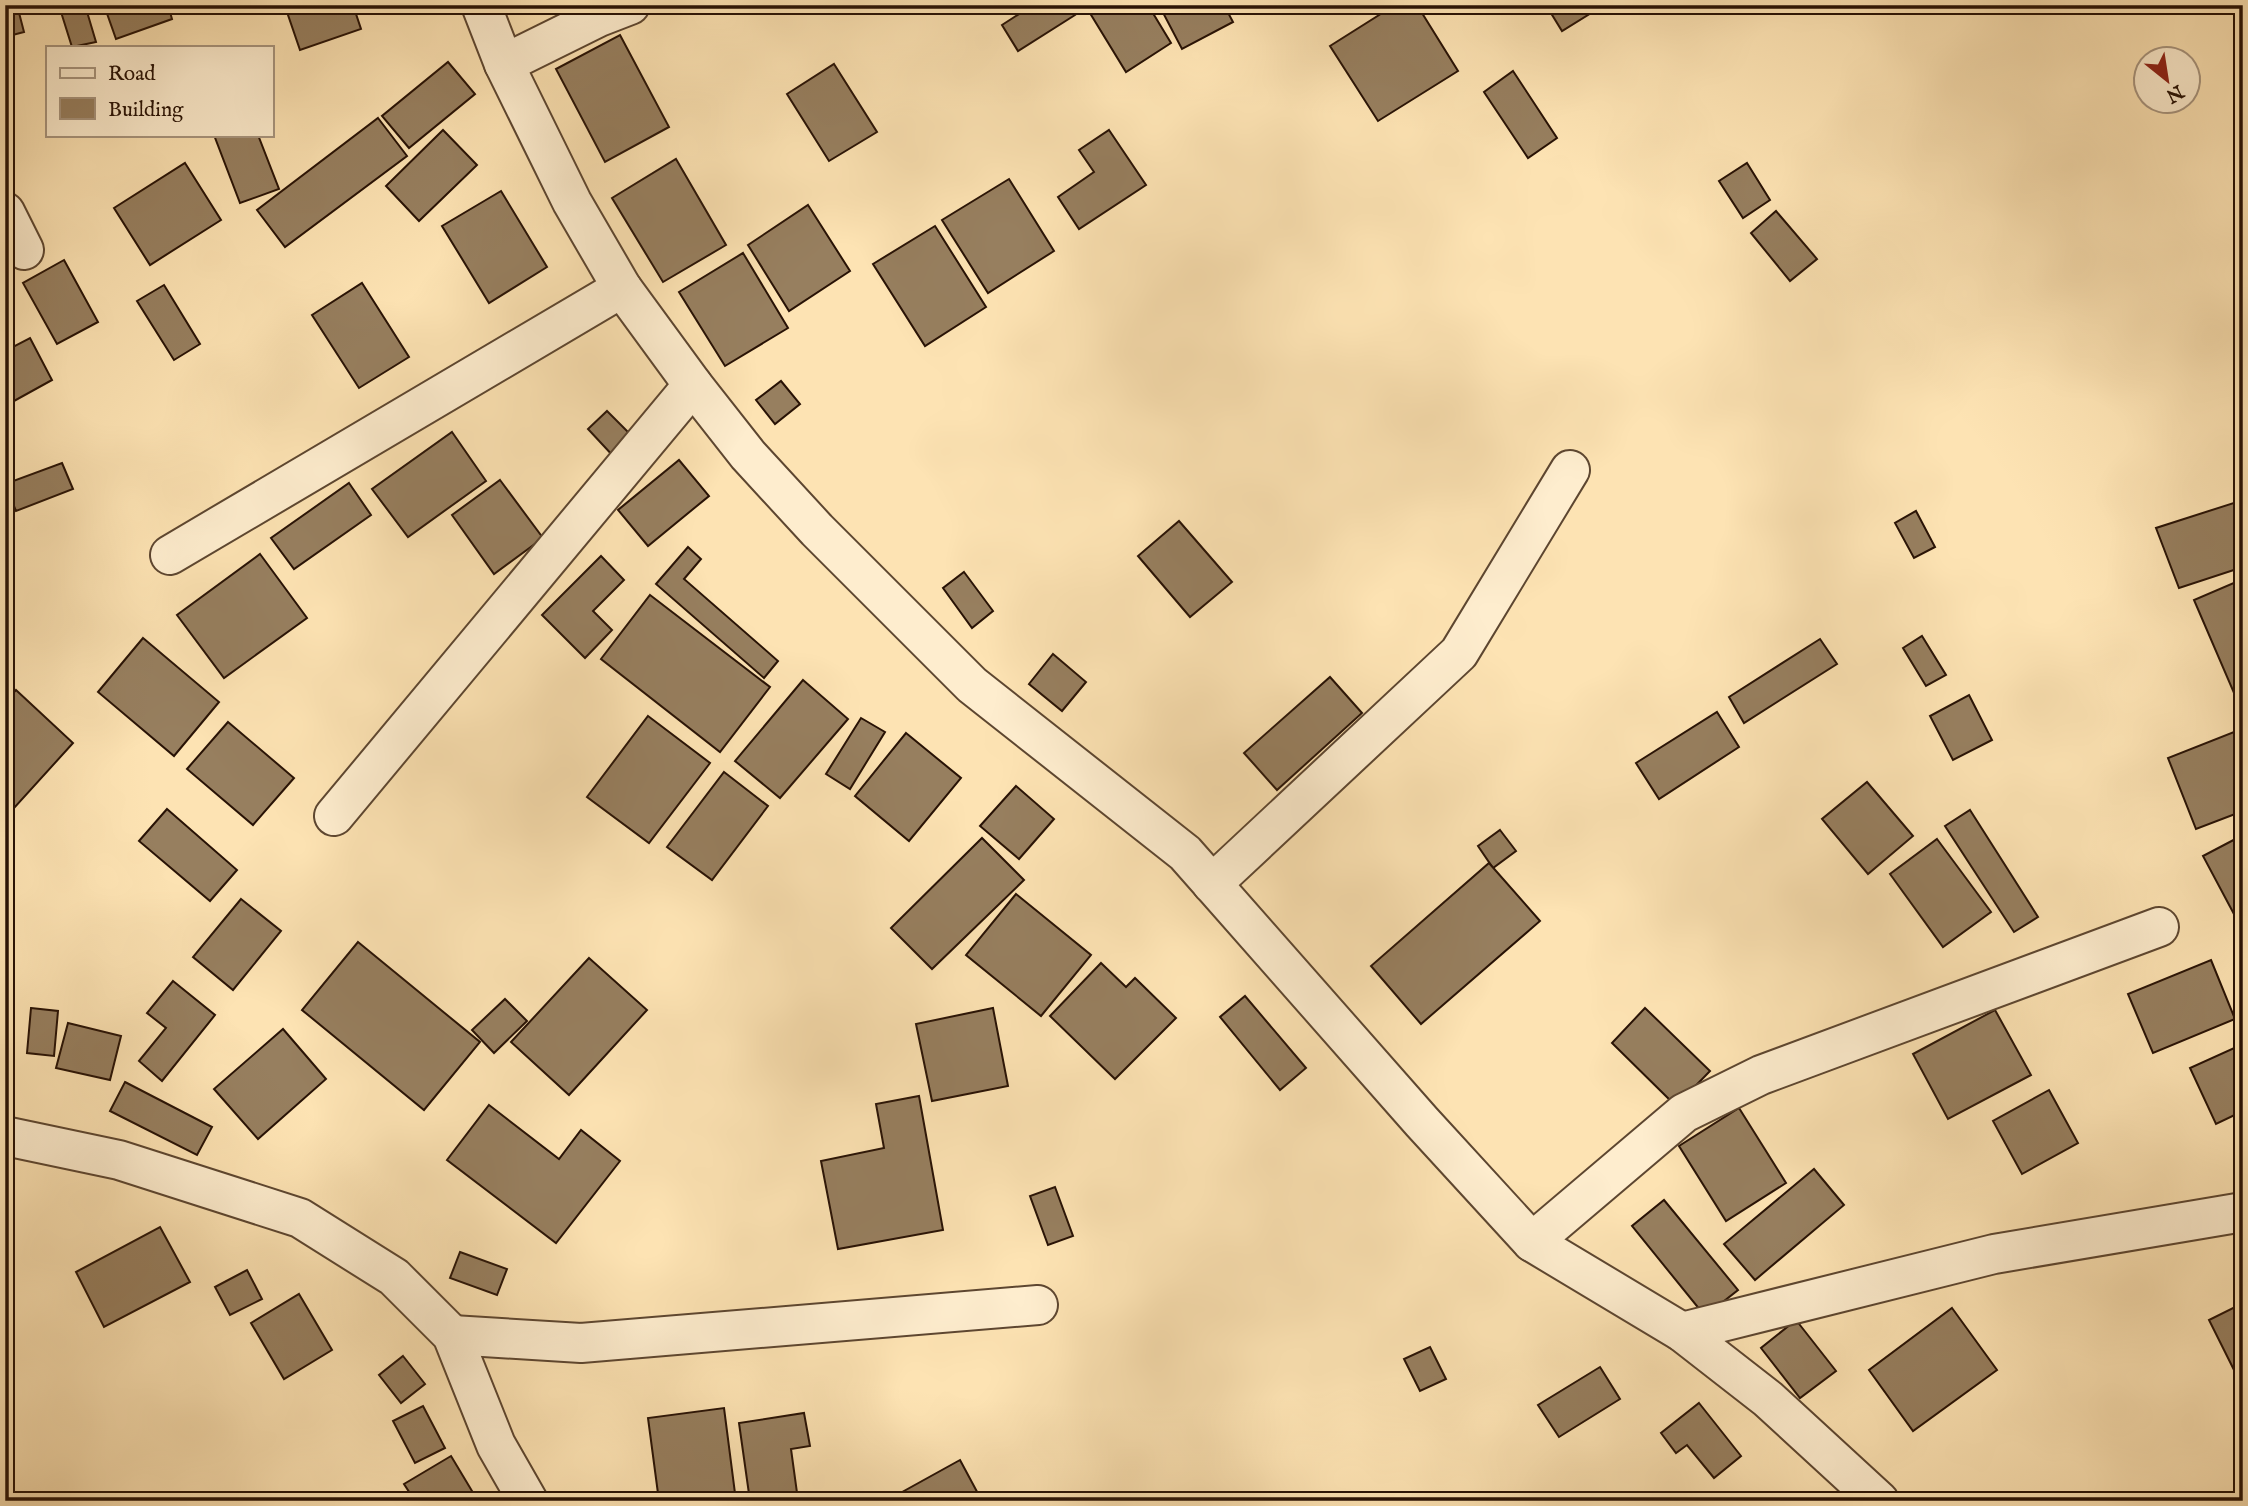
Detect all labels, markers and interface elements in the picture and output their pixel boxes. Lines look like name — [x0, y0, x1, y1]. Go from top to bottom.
legend — [46, 46, 273, 136]
north arrow — [2132, 46, 2202, 116]
text: Road — [108, 61, 156, 88]
text: N — [2161, 78, 2188, 108]
text: Building — [108, 97, 184, 124]

